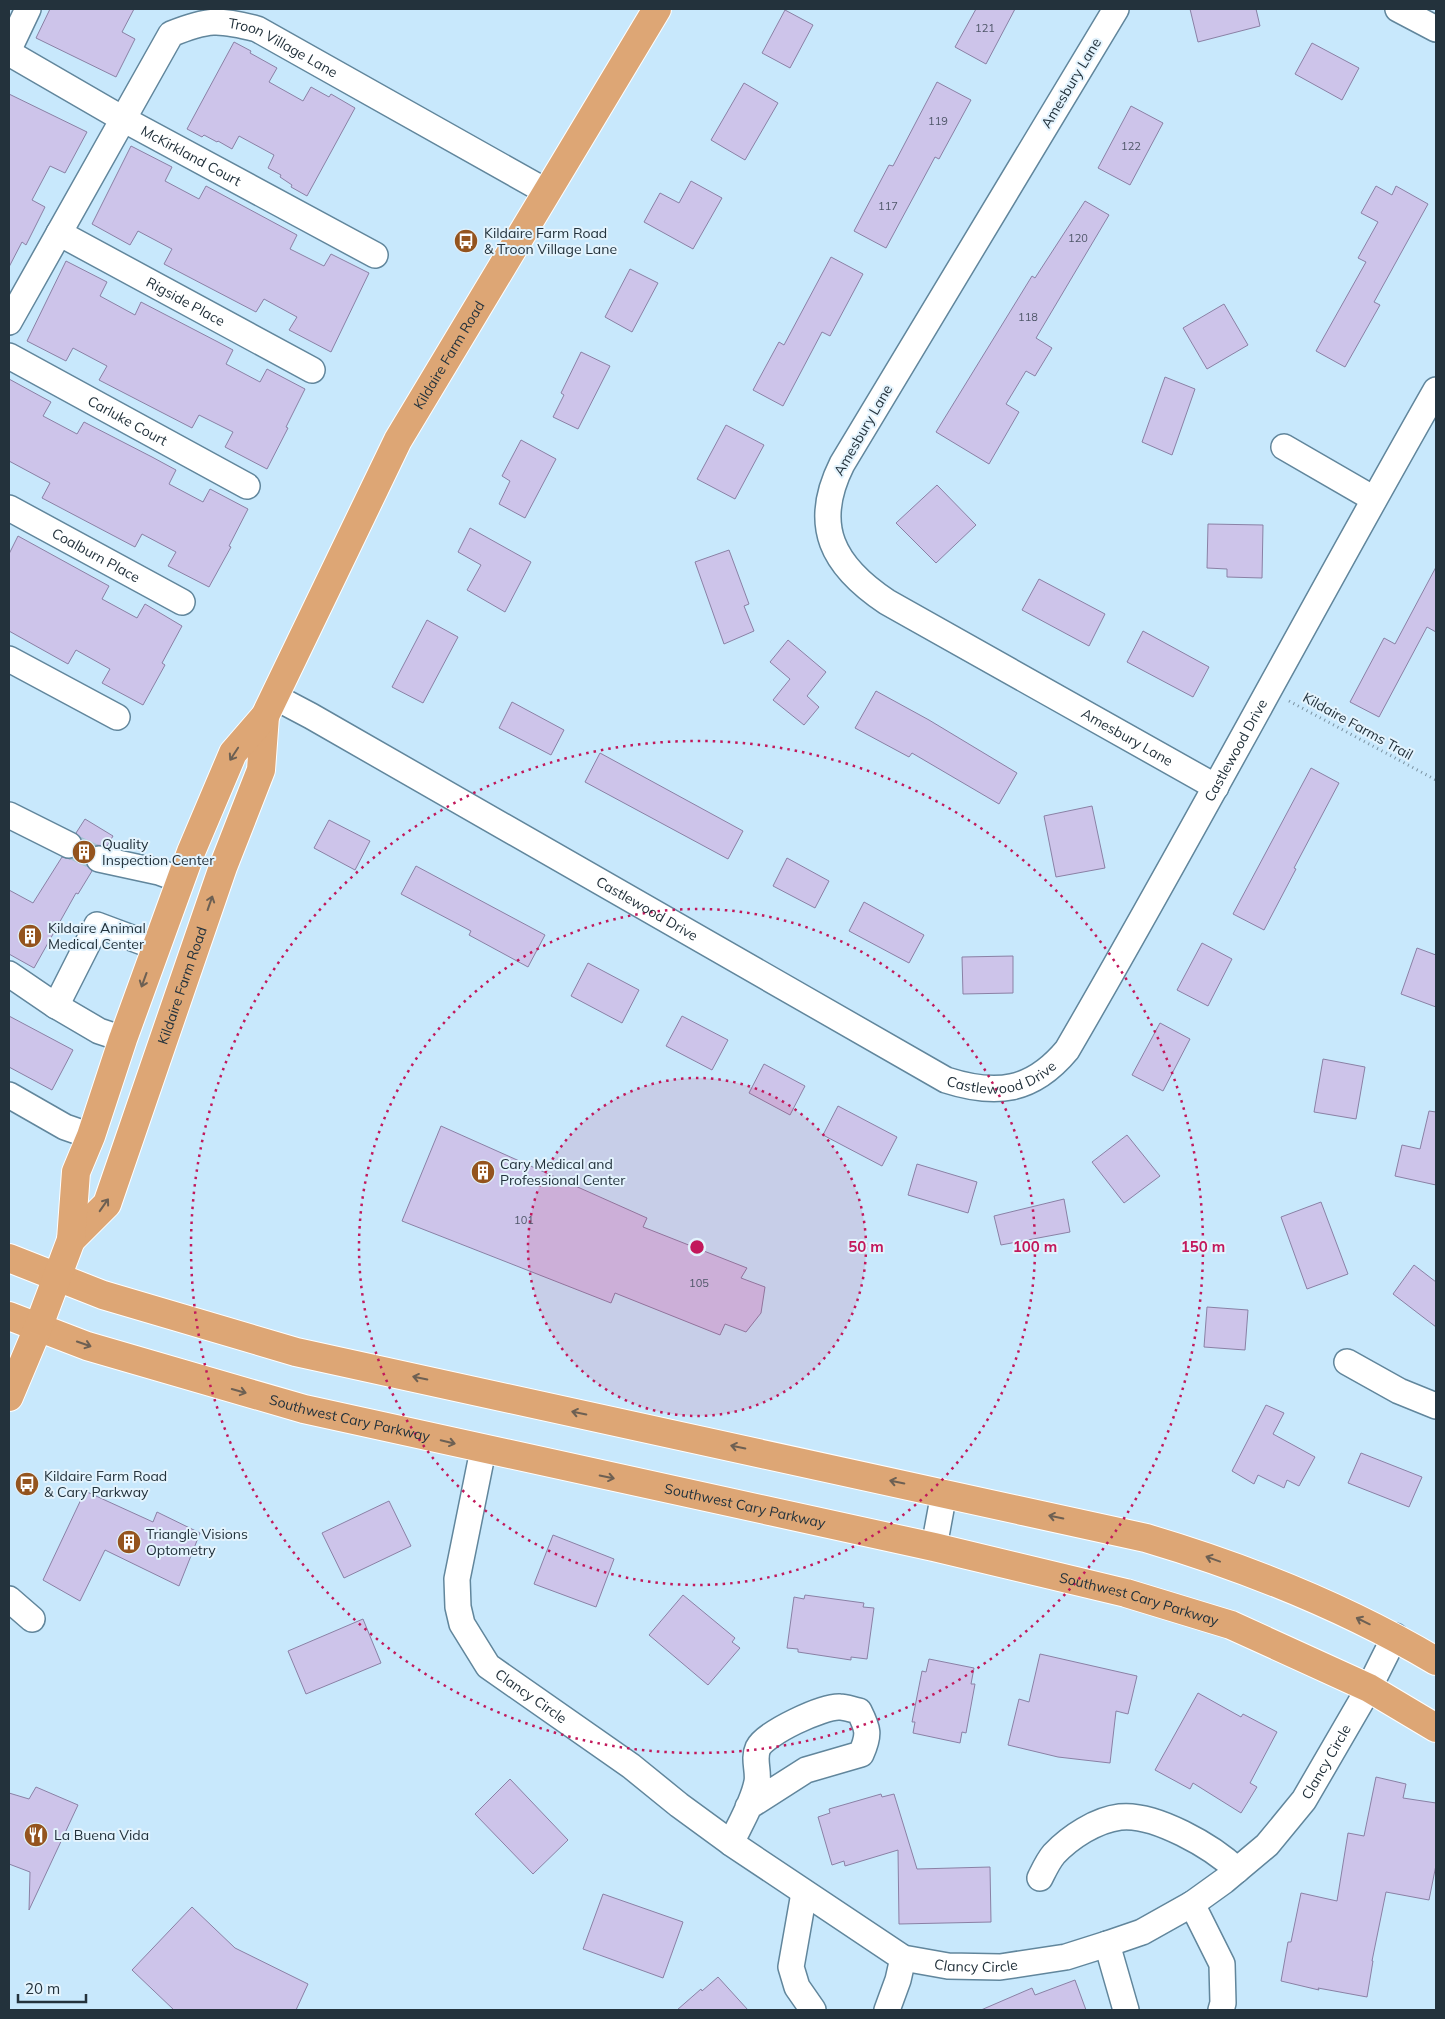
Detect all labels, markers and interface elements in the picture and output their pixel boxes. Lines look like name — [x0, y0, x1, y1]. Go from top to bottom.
street label: Troon Village Lane — [227, 14, 341, 81]
house number: 121 — [975, 21, 995, 35]
street label: Amesbury Lane — [1037, 35, 1105, 131]
house number: 119 — [928, 114, 948, 128]
street label: McKirkland Court — [138, 121, 244, 190]
house number: 122 — [1121, 139, 1141, 153]
house number: 117 — [878, 199, 898, 213]
place label: Kildaire Farm Road & Troon Village Lane — [484, 224, 617, 258]
bus stop icon: Kildaire Farm Road & Troon Village Lane — [453, 228, 479, 254]
house number: 120 — [1068, 231, 1088, 245]
street label: Rigside Place — [143, 273, 228, 330]
street label: Kildaire Farm Road — [410, 298, 489, 413]
house number: 118 — [1018, 310, 1038, 324]
street label: Amesbury Lane — [830, 381, 896, 479]
street label: Carluke Court — [84, 392, 171, 450]
street label: Coalburn Place — [49, 524, 143, 586]
street label: Kildaire Farms Trail — [1300, 688, 1416, 764]
street label: Castlewood Drive — [1200, 696, 1271, 805]
street label: Amesbury Lane — [1078, 704, 1176, 770]
one-way arrow — [229, 746, 239, 760]
place label: Quality Inspection Center — [102, 835, 215, 869]
building icon: Quality Inspection Center — [71, 839, 97, 865]
street label: Castlewood Drive — [593, 872, 701, 945]
one-way arrow — [206, 896, 215, 911]
place label: Kildaire Animal Medical Center — [48, 919, 146, 953]
building icon: Kildaire Animal Medical Center — [17, 923, 43, 949]
street label: Kildaire Farm Road — [154, 924, 211, 1047]
one-way arrow — [139, 971, 148, 987]
street label: Castlewood Drive — [945, 1057, 1060, 1098]
place label: Cary Medical and Professional Center — [500, 1155, 626, 1189]
building icon: Cary Medical and Professional Center — [470, 1159, 496, 1185]
one-way arrow — [99, 1198, 109, 1212]
house number: 101 — [514, 1213, 534, 1227]
text: 50 m — [848, 1237, 884, 1256]
text: 100 m — [1013, 1237, 1057, 1256]
text: 150 m — [1181, 1237, 1225, 1256]
centre of rings — [688, 1238, 706, 1256]
house number: 105 — [689, 1276, 709, 1290]
one-way arrow — [75, 1340, 91, 1350]
one-way arrow — [413, 1373, 429, 1382]
one-way arrow — [231, 1386, 247, 1396]
street label: Southwest Cary Parkway — [267, 1390, 432, 1445]
one-way arrow — [572, 1407, 588, 1417]
one-way arrow — [440, 1438, 456, 1447]
one-way arrow — [730, 1442, 746, 1452]
place label: Kildaire Farm Road & Cary Parkway — [44, 1467, 167, 1501]
bus stop icon: Kildaire Farm Road & Cary Parkway — [14, 1471, 40, 1497]
one-way arrow — [598, 1472, 614, 1482]
one-way arrow — [889, 1477, 905, 1486]
street label: Southwest Cary Parkway — [663, 1479, 828, 1532]
one-way arrow — [1048, 1512, 1064, 1521]
place label: Triangle Visions Optometry — [146, 1525, 248, 1559]
building icon: Triangle Visions Optometry — [116, 1529, 142, 1555]
one-way arrow — [1205, 1554, 1221, 1563]
street label: Southwest Cary Parkway — [1058, 1568, 1221, 1630]
one-way arrow — [1356, 1616, 1371, 1625]
street label: Clancy Circle — [492, 1665, 570, 1727]
street label: Clancy Circle — [1297, 1721, 1355, 1802]
restaurant icon: La Buena Vida — [23, 1822, 49, 1848]
place label: La Buena Vida — [54, 1826, 149, 1844]
street label: Clancy Circle — [933, 1955, 1019, 1976]
scale bar — [18, 1972, 85, 2004]
text: 20 m — [25, 1979, 60, 1998]

